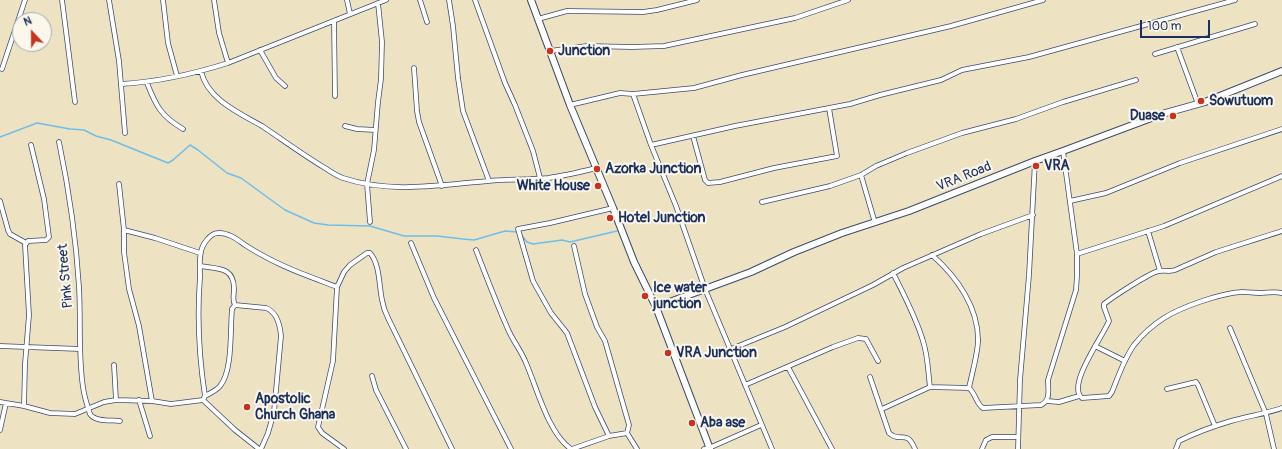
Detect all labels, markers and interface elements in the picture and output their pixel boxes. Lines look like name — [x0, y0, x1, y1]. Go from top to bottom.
north arrow — [12, 12, 52, 52]
scale bar — [1142, 12, 1212, 38]
text: N — [22, 14, 34, 29]
text: 100 m — [1147, 19, 1181, 34]
place label: Junction — [558, 43, 610, 59]
marker: Junction — [545, 46, 555, 56]
place label: Sowutuom — [1209, 93, 1273, 109]
marker: Sowutuom — [1196, 96, 1206, 106]
place label: Duase — [1130, 108, 1165, 124]
marker: Duase — [1168, 111, 1178, 121]
street label: VRA Road — [934, 158, 994, 196]
place label: VRA — [1044, 158, 1070, 174]
place label: Azorka Junction — [605, 161, 701, 177]
marker: VRA — [1031, 161, 1041, 171]
marker: Azorka Junction — [592, 164, 602, 174]
place label: White House — [517, 178, 590, 194]
marker: White House — [593, 181, 603, 191]
place label: Hotel Junction — [618, 210, 706, 226]
marker: Hotel Junction — [605, 213, 615, 223]
street label: Pink Street — [55, 243, 77, 309]
place label: Ice water junction — [653, 280, 707, 312]
marker: Ice water junction — [640, 291, 650, 301]
place label: VRA Junction — [676, 345, 757, 361]
marker: VRA Junction — [663, 348, 673, 358]
place label: Apostolic Church Ghana — [255, 391, 335, 424]
marker: Apostolic Church Ghana — [242, 402, 252, 412]
place label: Aba ase — [700, 415, 745, 431]
marker: Aba ase — [687, 418, 697, 428]

